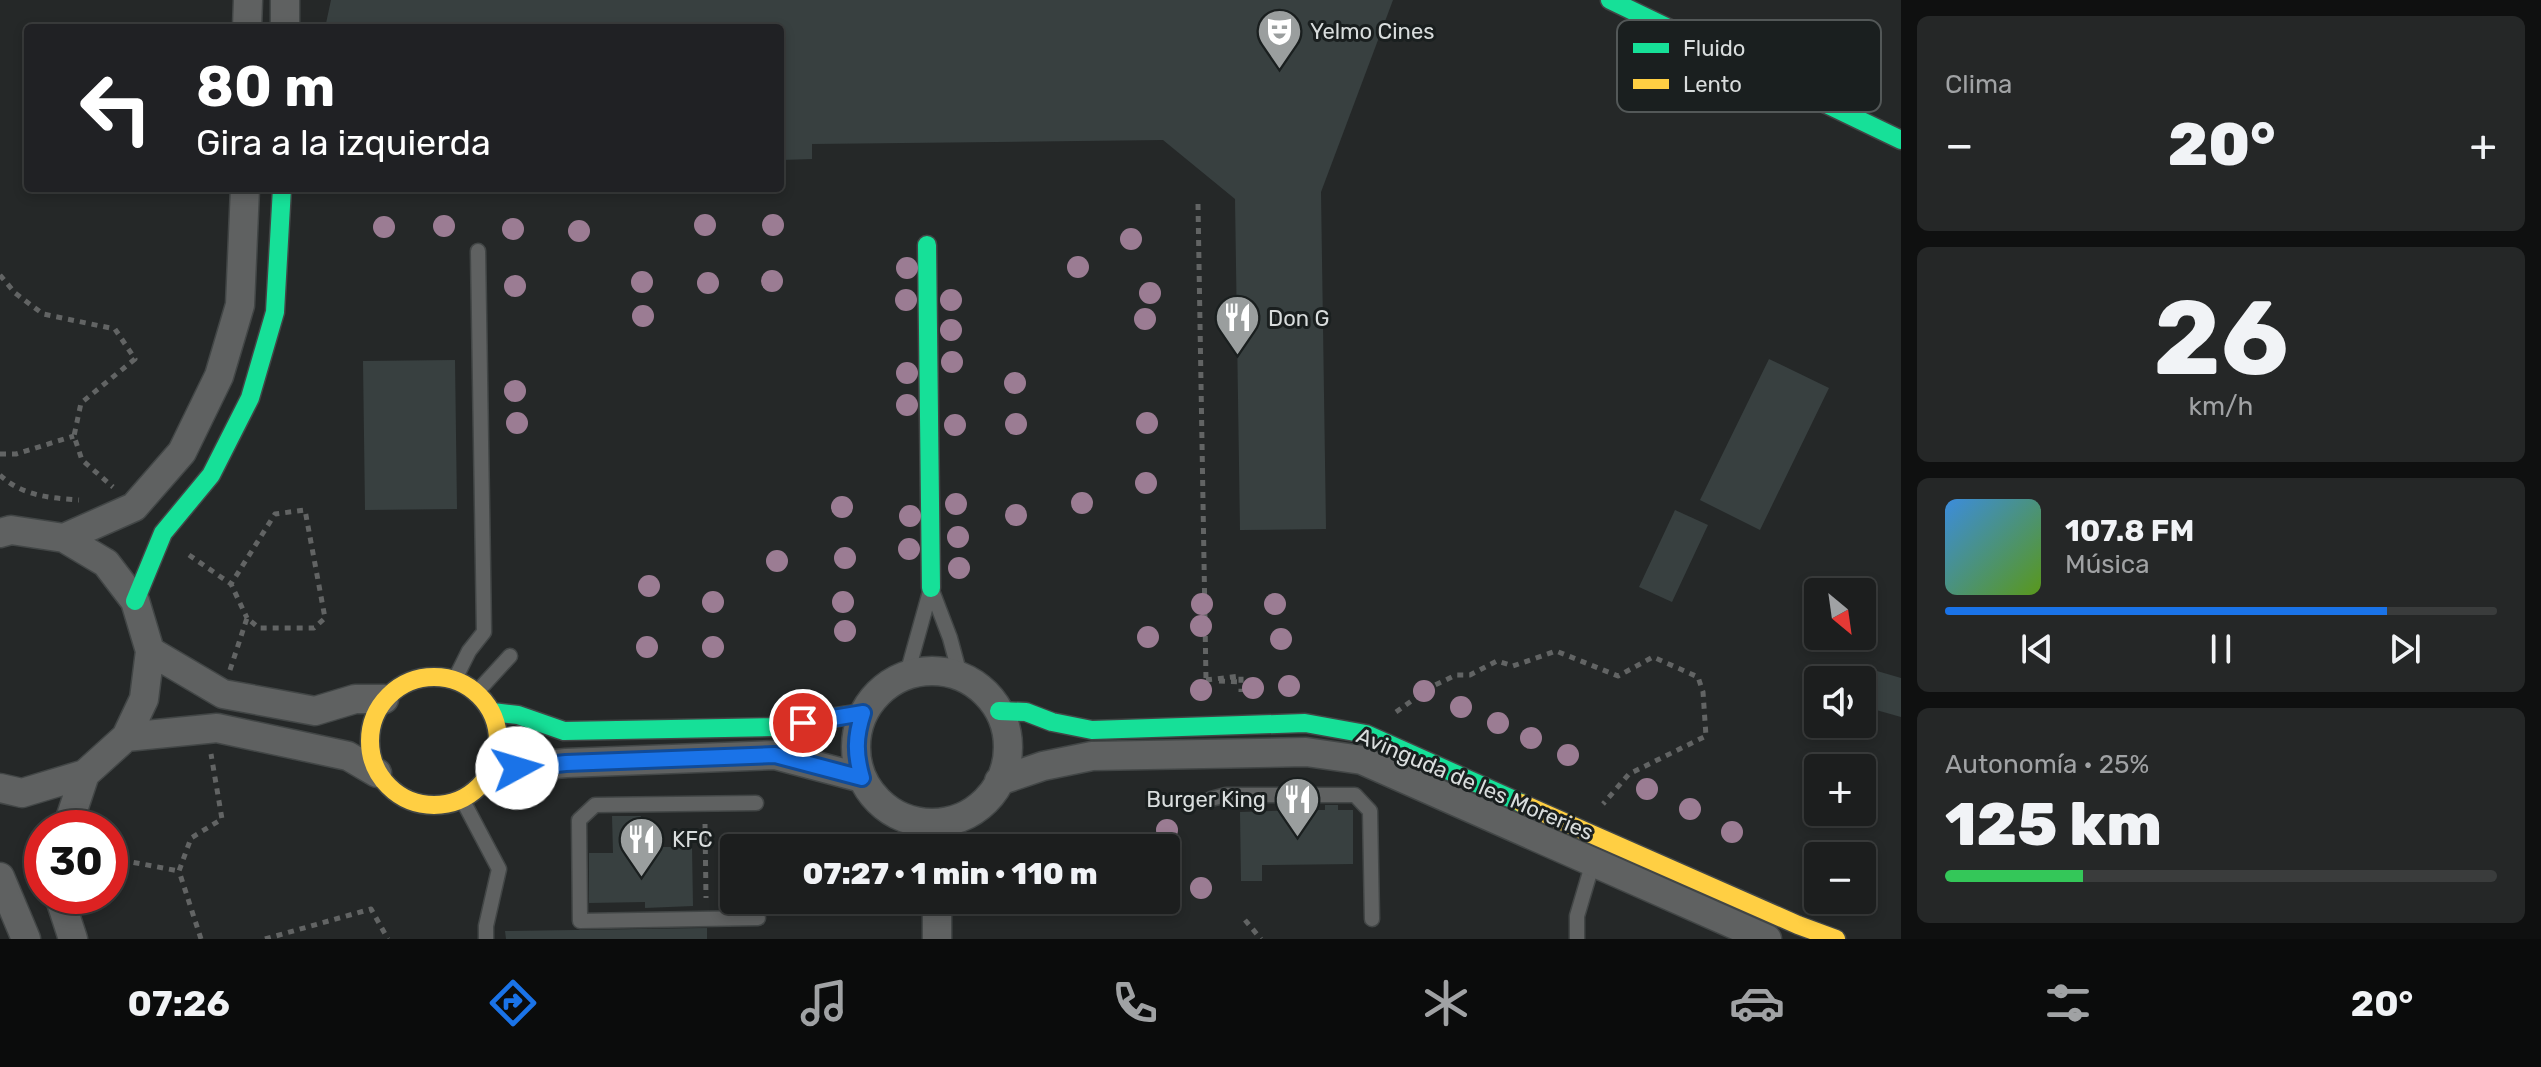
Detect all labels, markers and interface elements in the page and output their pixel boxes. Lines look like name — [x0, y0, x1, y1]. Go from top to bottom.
theatre icon: Yelmo Cines — [1255, 7, 1303, 70]
place label: Yelmo Cines — [1310, 18, 1434, 45]
legend — [1617, 20, 1881, 112]
text: Fluido — [1683, 35, 1745, 62]
text: 80 m — [196, 54, 335, 120]
icon: left — [64, 56, 168, 160]
text: Clima — [1945, 69, 2012, 100]
text: Lento — [1683, 71, 1742, 98]
text: 20° — [2168, 109, 2275, 180]
text: − — [1945, 119, 1974, 171]
text: + — [2470, 119, 2497, 171]
text: Gira a la izquierda — [196, 121, 491, 164]
text: 26 — [2153, 277, 2289, 400]
restaurant icon: Don G — [1213, 294, 1261, 357]
place label: Don G — [1268, 305, 1330, 332]
text: km/h — [2189, 391, 2253, 422]
text: 107.8 FM — [2065, 513, 2194, 549]
text: Música — [2065, 549, 2150, 580]
north arrow — [1804, 578, 1876, 650]
map controls — [1804, 578, 1876, 914]
icon: previous — [2015, 627, 2059, 671]
icon: pause — [2199, 627, 2243, 671]
icon: next — [2383, 627, 2427, 671]
button: sound — [1804, 666, 1876, 738]
pin — [769, 689, 837, 757]
icon: arrive — [781, 701, 825, 745]
street label: Avinguda de les Moreries — [1352, 722, 1598, 846]
position arrow — [475, 726, 559, 810]
text: Autonomía · 25% — [1945, 749, 2149, 780]
button: + — [1804, 754, 1876, 826]
restaurant icon: Burger King — [1273, 775, 1321, 838]
place label: Burger King — [1146, 786, 1266, 813]
text: 125 km — [1945, 789, 2162, 860]
speed limit sign: 30 — [24, 810, 128, 914]
restaurant icon: KFC — [617, 815, 665, 878]
place label: KFC — [672, 826, 713, 853]
button: − — [1804, 842, 1876, 914]
text: 07:27 · 1 min · 110 m — [802, 856, 1098, 892]
icon: directions — [485, 975, 541, 1031]
icon: music — [796, 975, 852, 1031]
icon: phone — [1107, 975, 1163, 1031]
icon: climate — [1418, 975, 1474, 1031]
icon: car — [1729, 975, 1785, 1031]
icon: filters — [2040, 975, 2096, 1031]
text: 07:26 — [127, 982, 230, 1025]
text: 20° — [2351, 982, 2413, 1025]

